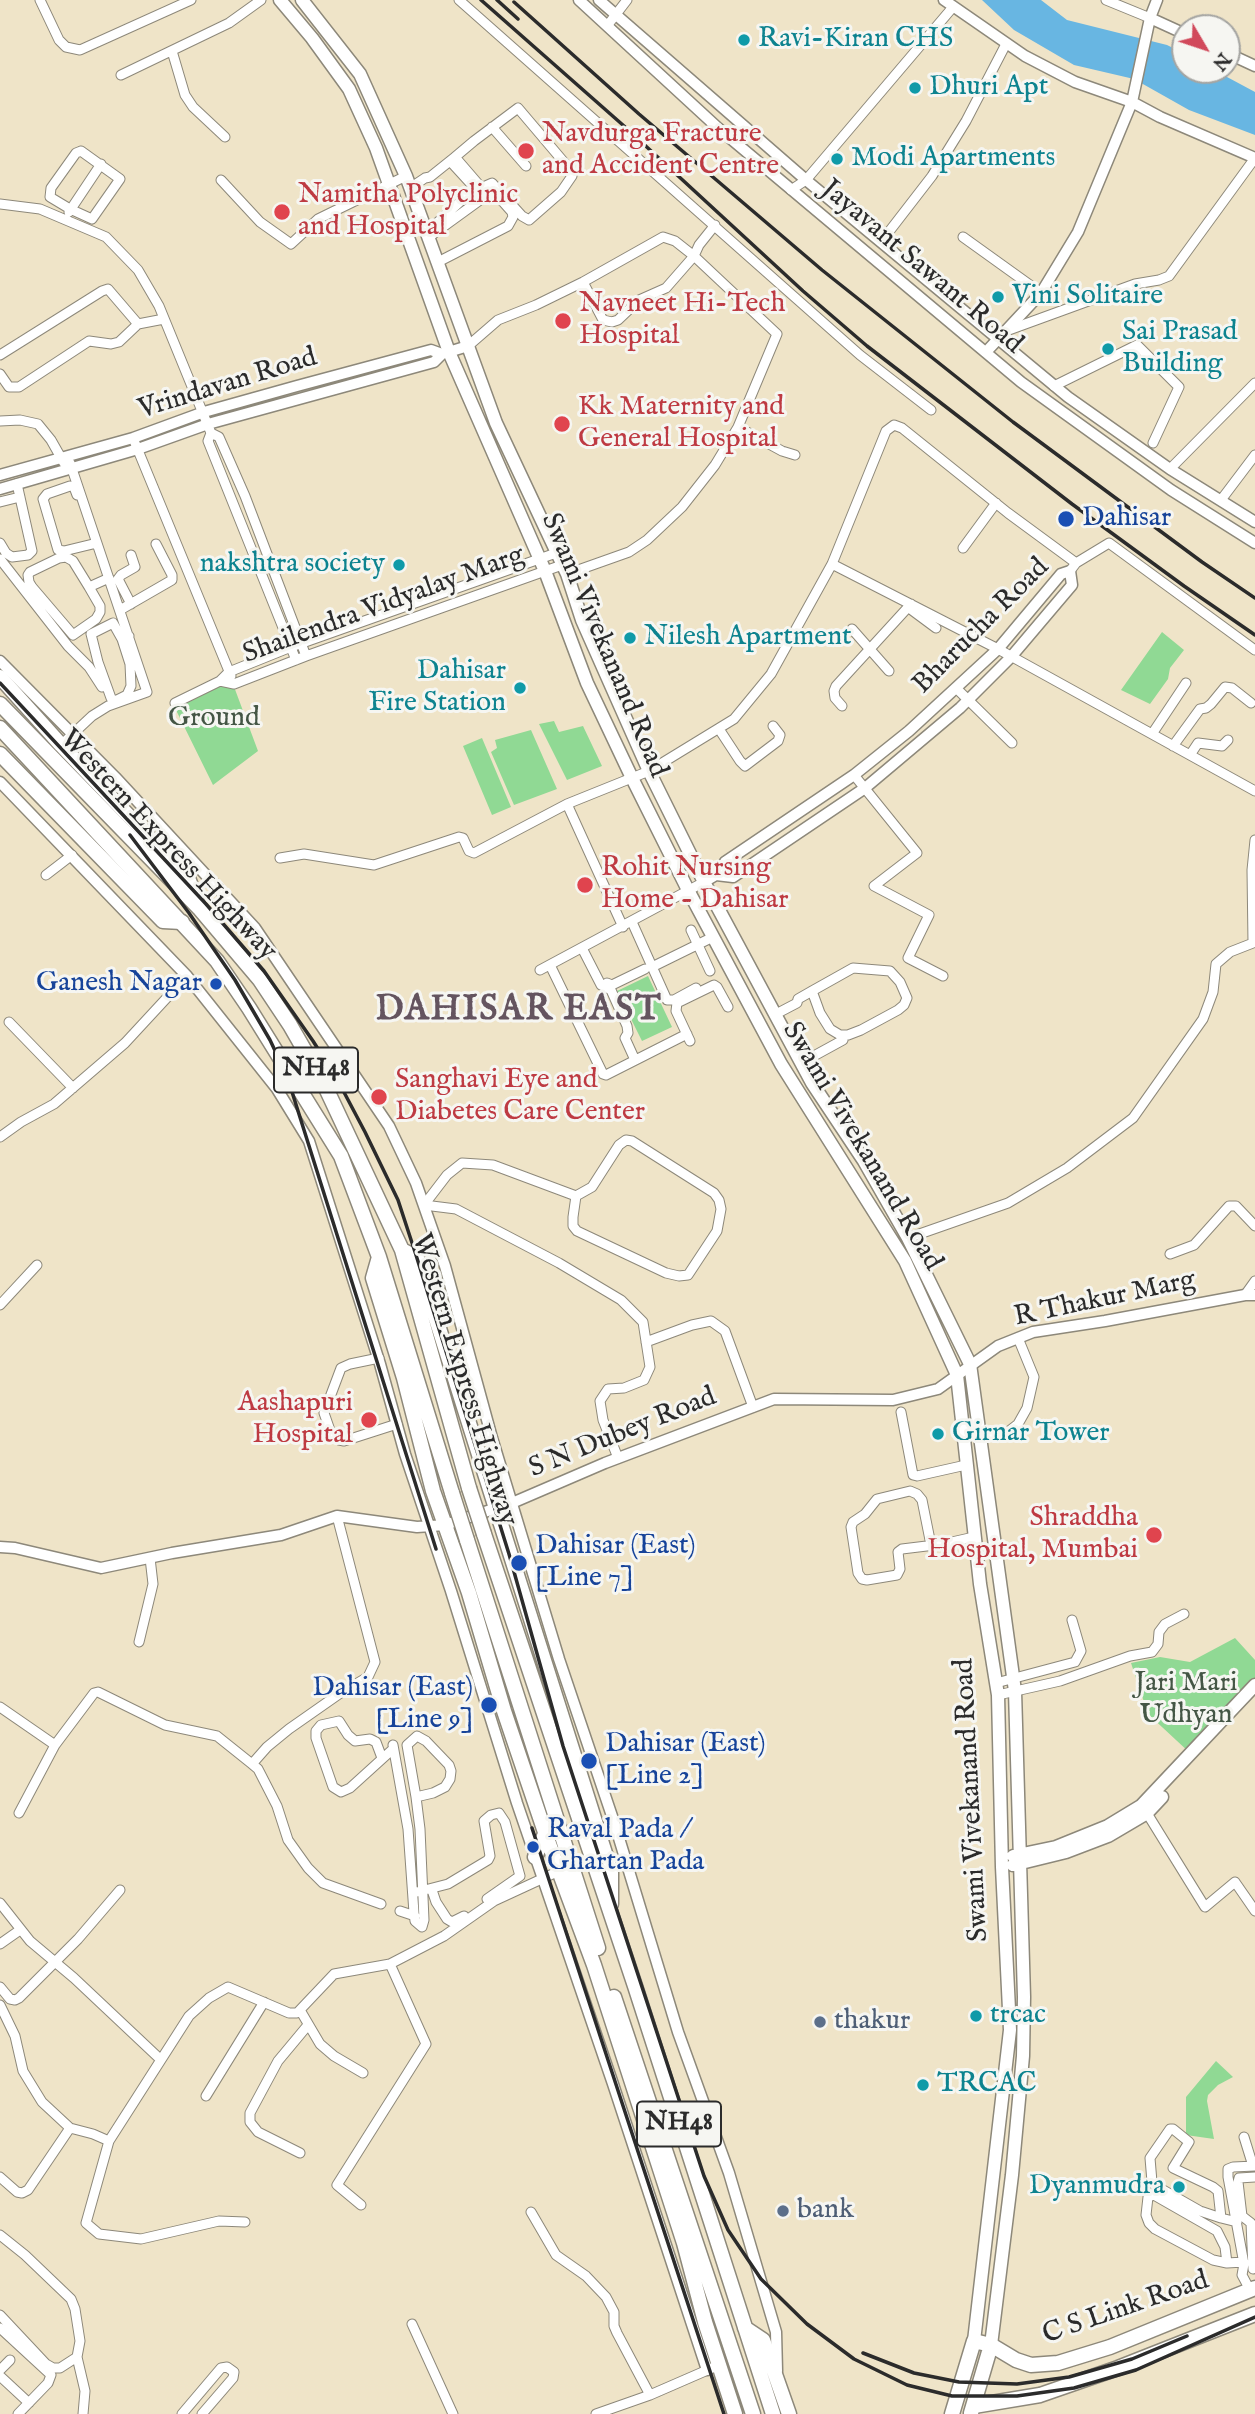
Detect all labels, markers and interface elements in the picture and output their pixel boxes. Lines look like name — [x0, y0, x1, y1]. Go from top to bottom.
north arrow — [1171, 14, 1241, 84]
place label: Ravi-Kiran CHS — [758, 23, 953, 57]
marker: Ravi-Kiran CHS — [736, 32, 752, 48]
text: N — [1206, 47, 1235, 75]
place label: Dhuri Apt — [929, 71, 1048, 105]
marker: Dhuri Apt — [907, 80, 923, 96]
place label: Navdurga Fracture and Accident Centre — [542, 118, 779, 184]
marker: Navdurga Fracture and Accident Centre — [516, 141, 536, 161]
place label: Modi Apartments — [851, 142, 1055, 176]
marker: Modi Apartments — [829, 151, 845, 167]
street label: Jayavant Sawant Road — [813, 174, 1029, 362]
place label: Namitha Polyclinic and Hospital — [298, 179, 518, 245]
marker: Namitha Polyclinic and Hospital — [272, 202, 292, 222]
place label: Vini Solitaire — [1012, 280, 1163, 314]
place label: Navneet Hi-Tech Hospital — [579, 288, 785, 354]
marker: Vini Solitaire — [990, 289, 1006, 305]
marker: Navneet Hi-Tech Hospital — [553, 311, 573, 331]
place label: Sai Prasad Building — [1122, 316, 1238, 382]
marker: Sai Prasad Building — [1100, 341, 1116, 357]
street label: Vrindavan Road — [135, 342, 321, 428]
place label: Kk Maternity and General Hospital — [578, 391, 784, 457]
marker: Kk Maternity and General Hospital — [552, 414, 572, 434]
place label: Dahisar — [1082, 502, 1171, 536]
street label: Swami Vivekanand Road — [532, 509, 674, 783]
marker: Dahisar — [1056, 509, 1076, 529]
street label: Shailendra Vidyalay Marg — [239, 539, 529, 673]
place label: nakshtra society — [200, 548, 385, 582]
street label: Bharucha Road — [907, 552, 1057, 702]
marker: nakshtra society — [391, 557, 407, 573]
place label: Nilesh Apartment — [644, 621, 852, 655]
marker: Nilesh Apartment — [622, 630, 638, 646]
place label: Dahisar Fire Station — [369, 655, 506, 721]
marker: Dahisar Fire Station — [512, 680, 528, 696]
park label: Ground — [168, 702, 260, 736]
street label: Western Express Highway — [51, 723, 283, 969]
place label: Rohit Nursing Home - Dahisar — [601, 852, 788, 918]
marker: Rohit Nursing Home - Dahisar — [575, 875, 595, 895]
place label: Ganesh Nagar — [36, 967, 202, 1001]
marker: Ganesh Nagar — [208, 976, 224, 992]
district label: DAHISAR EAST — [377, 991, 661, 1033]
street label: Swami Vivekanand Road — [774, 1017, 948, 1277]
road number: NH48 — [274, 1048, 358, 1092]
place label: Sanghavi Eye and Diabetes Care Center — [395, 1064, 645, 1130]
marker: Sanghavi Eye and Diabetes Care Center — [369, 1087, 389, 1107]
street label: Western Express Highway — [402, 1230, 524, 1530]
street label: R Thakur Marg — [1011, 1264, 1199, 1336]
street label: S N Dubey Road — [525, 1381, 721, 1487]
place label: Aashapuri Hospital — [238, 1387, 353, 1453]
marker: Aashapuri Hospital — [359, 1410, 379, 1430]
place label: Girnar Tower — [952, 1417, 1110, 1451]
marker: Girnar Tower — [930, 1426, 946, 1442]
place label: Shraddha Hospital, Mumbai — [927, 1502, 1138, 1568]
marker: Shraddha Hospital, Mumbai — [1144, 1525, 1164, 1545]
place label: Dahisar (East) [Line 7] — [535, 1530, 696, 1596]
marker: Dahisar (East) [Line 7] — [509, 1553, 529, 1573]
street label: Swami Vivekanand Road — [949, 1657, 997, 1943]
park label: Jari Mari Udhyan — [1135, 1667, 1237, 1733]
place label: Dahisar (East) [Line 9] — [312, 1672, 473, 1738]
marker: Dahisar (East) [Line 9] — [479, 1695, 499, 1715]
place label: Dahisar (East) [Line 2] — [605, 1728, 766, 1794]
marker: Dahisar (East) [Line 2] — [579, 1751, 599, 1771]
place label: Raval Pada / Ghartan Pada — [547, 1814, 704, 1880]
marker: Raval Pada / Ghartan Pada — [525, 1839, 541, 1855]
place label: trcac — [990, 1999, 1046, 2033]
place label: thakur — [834, 2005, 910, 2039]
marker: trcac — [968, 2008, 984, 2024]
marker: thakur — [812, 2014, 828, 2030]
place label: TRCAC — [937, 2068, 1037, 2102]
marker: TRCAC — [915, 2077, 931, 2093]
road number: NH48 — [637, 2102, 721, 2146]
place label: Dyanmudra — [1029, 2170, 1165, 2204]
marker: Dyanmudra — [1171, 2179, 1187, 2195]
place label: bank — [797, 2194, 854, 2228]
marker: bank — [775, 2203, 791, 2219]
street label: C S Link Road — [1039, 2265, 1213, 2353]

